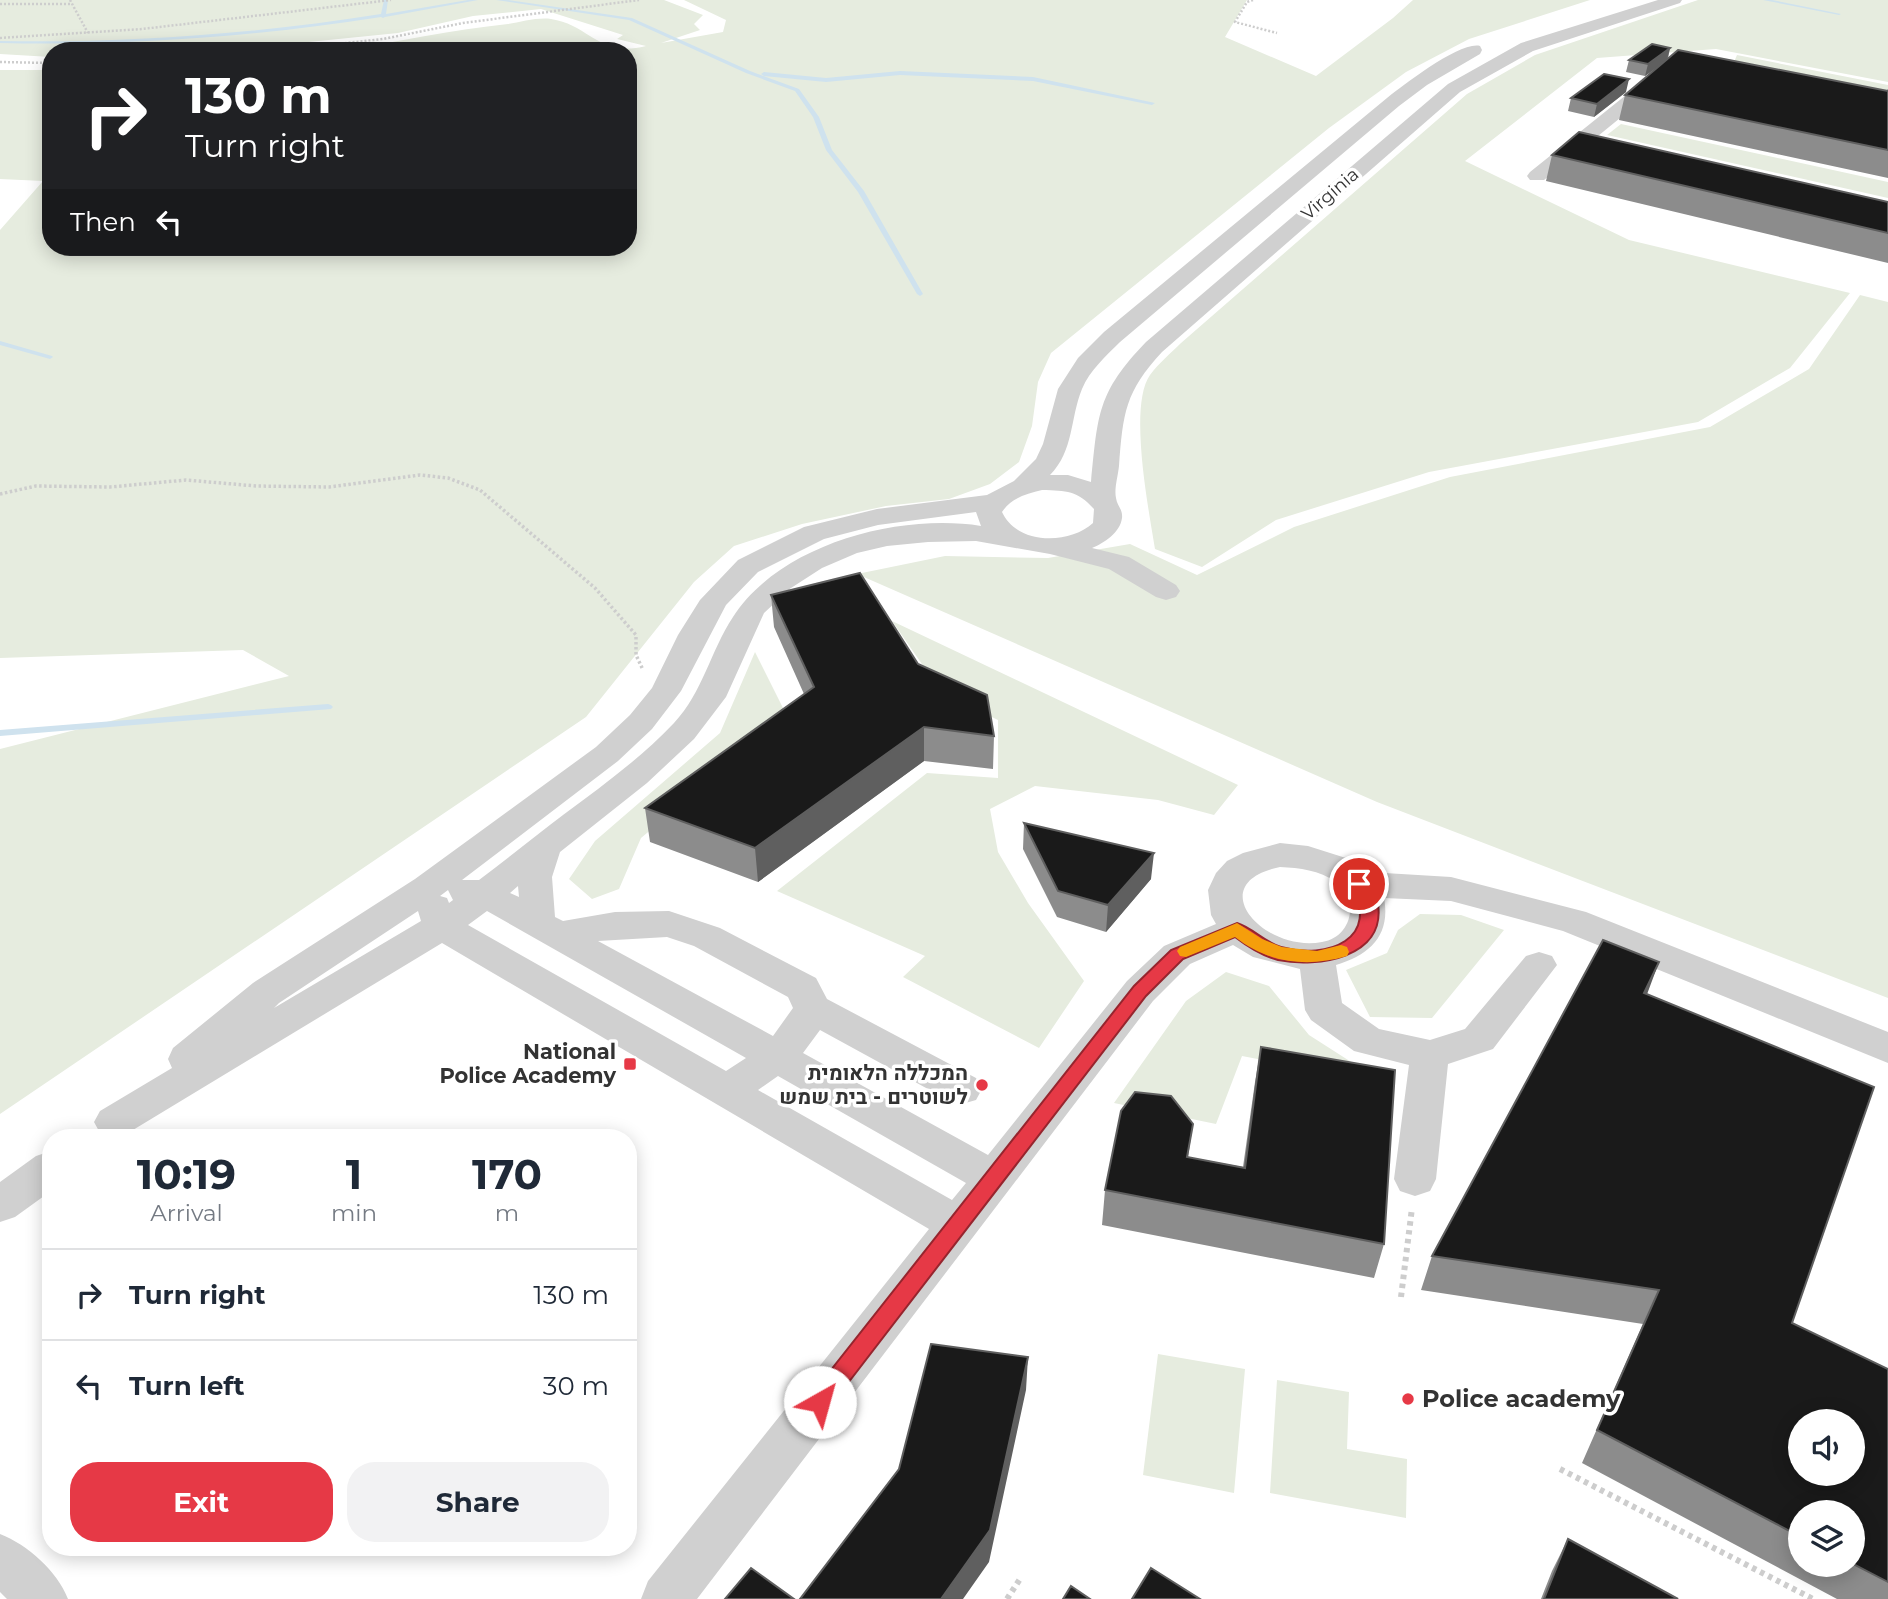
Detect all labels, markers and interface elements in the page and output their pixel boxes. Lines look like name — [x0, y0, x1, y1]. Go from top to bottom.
text: 130 m — [185, 66, 332, 125]
icon: right — [70, 70, 161, 161]
text: Turn right — [185, 126, 345, 165]
street label: Virginia — [1297, 163, 1363, 225]
icon: left — [150, 203, 188, 241]
text: Then — [70, 206, 136, 238]
pin — [1329, 854, 1389, 914]
icon: arrive — [1340, 865, 1378, 903]
place label: National Police Academy — [439, 1039, 616, 1088]
marker: National Police Academy — [622, 1056, 638, 1072]
place label: המכללה הלאומית לשוטרים - בית שמש — [779, 1060, 968, 1109]
marker: המכללה הלאומית לשוטרים - בית שמש — [974, 1077, 990, 1093]
text: 10:19 — [137, 1148, 236, 1200]
text: 1 — [346, 1148, 362, 1200]
text: 170 — [472, 1148, 542, 1200]
text: Arrival — [150, 1199, 223, 1227]
text: min — [331, 1199, 377, 1227]
text: m — [495, 1199, 519, 1227]
icon: right — [70, 1276, 108, 1314]
text: Turn right — [129, 1279, 265, 1311]
text: 130 m — [533, 1279, 609, 1311]
position arrow — [783, 1365, 857, 1439]
icon: left — [70, 1367, 108, 1405]
text: Turn left — [129, 1370, 245, 1402]
text: 30 m — [543, 1370, 609, 1402]
place label: Police academy — [1422, 1384, 1621, 1413]
marker: Police academy — [1400, 1391, 1416, 1407]
map controls — [1788, 1409, 1865, 1577]
button: sound — [1788, 1409, 1865, 1486]
button: Exit — [70, 1462, 333, 1542]
button: Share — [347, 1462, 609, 1542]
button: layers — [1788, 1500, 1865, 1577]

